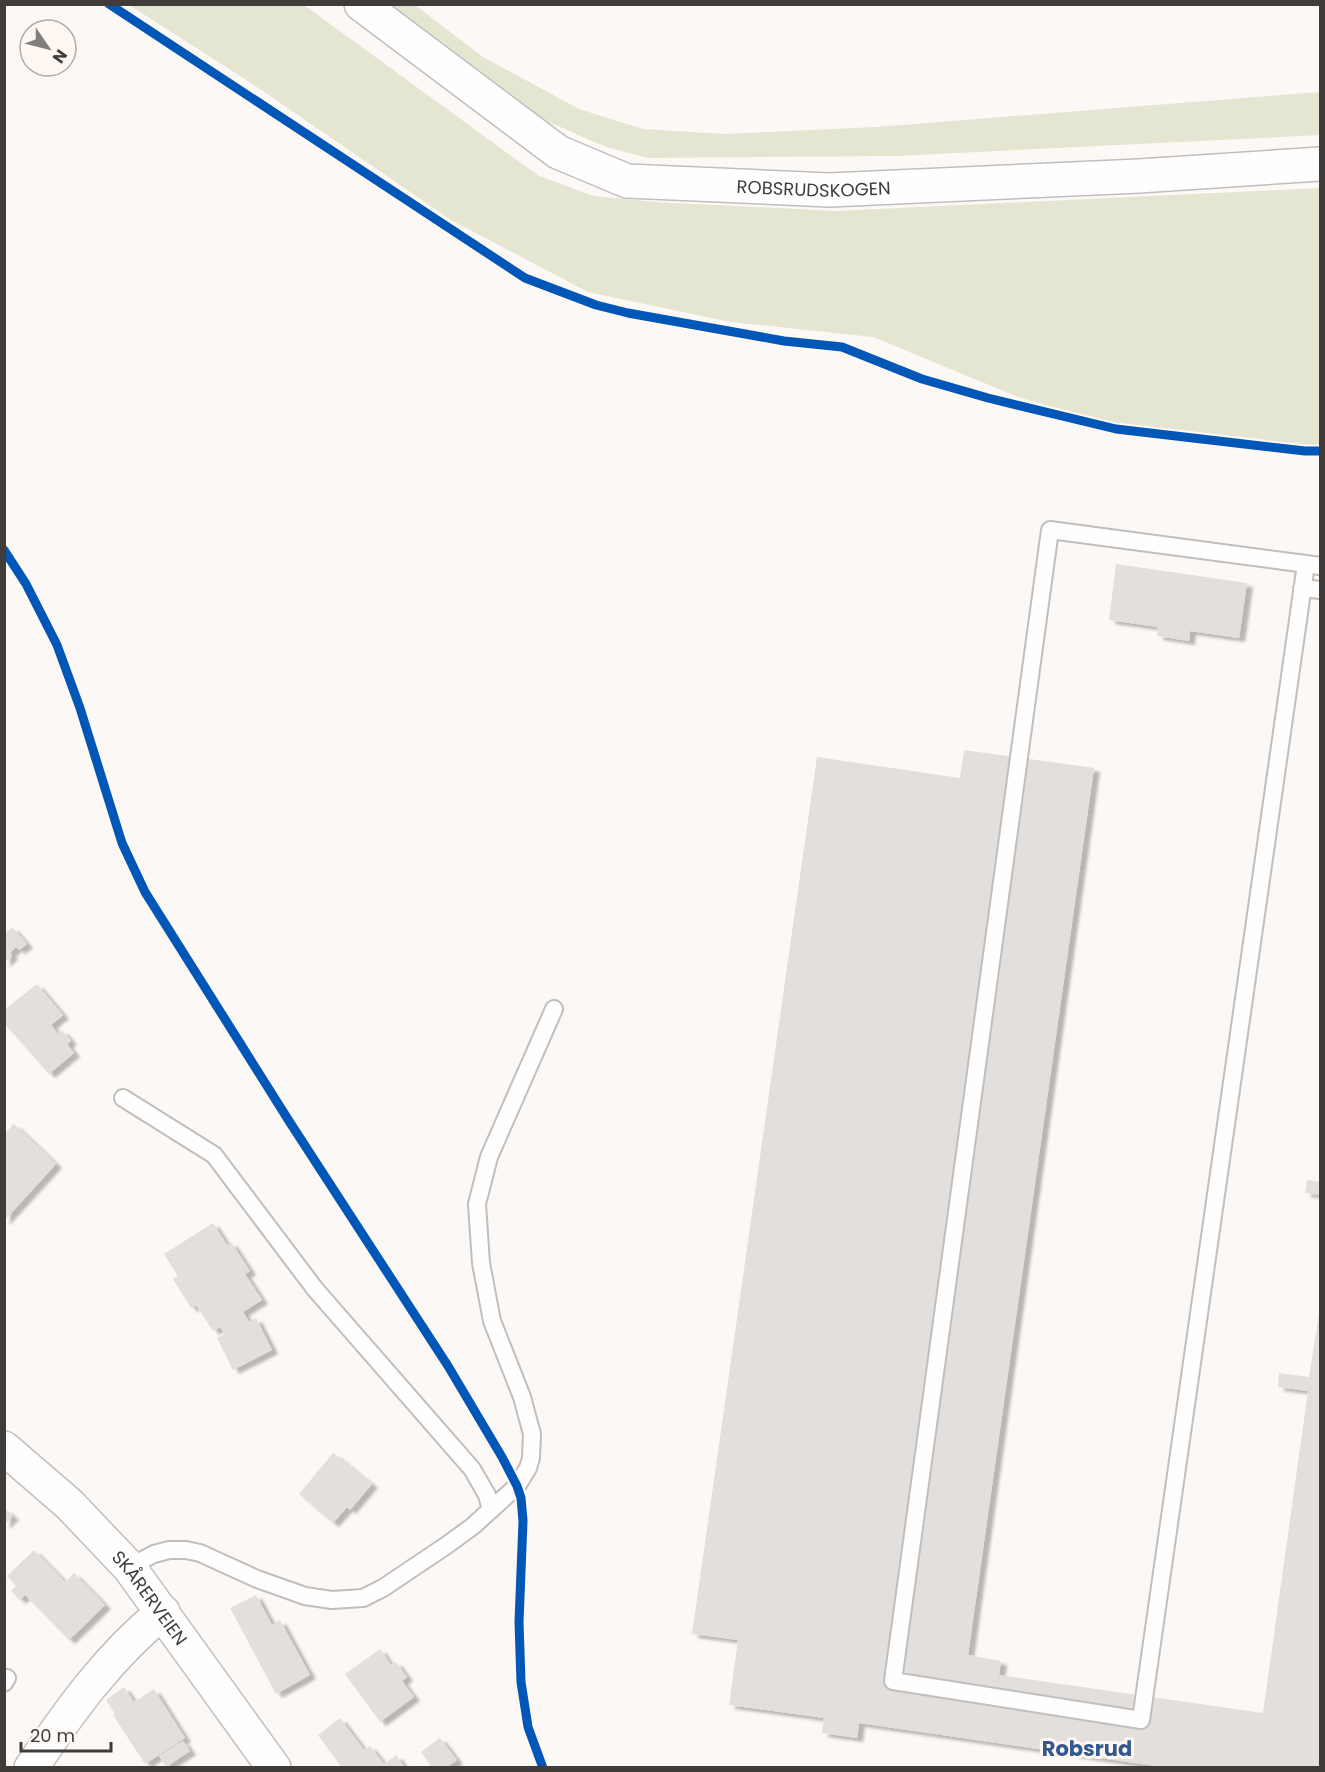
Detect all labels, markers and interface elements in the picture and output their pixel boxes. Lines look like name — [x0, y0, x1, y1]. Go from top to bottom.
north arrow — [18, 18, 78, 78]
text: N — [47, 45, 73, 68]
street label: ROBSRUDSKOGEN — [736, 173, 891, 203]
street label: SKÅRERVEIEN — [107, 1545, 194, 1650]
scale bar — [21, 1715, 111, 1753]
text: 20 m — [30, 1723, 75, 1748]
district label: Robsrud — [1042, 1734, 1132, 1763]

